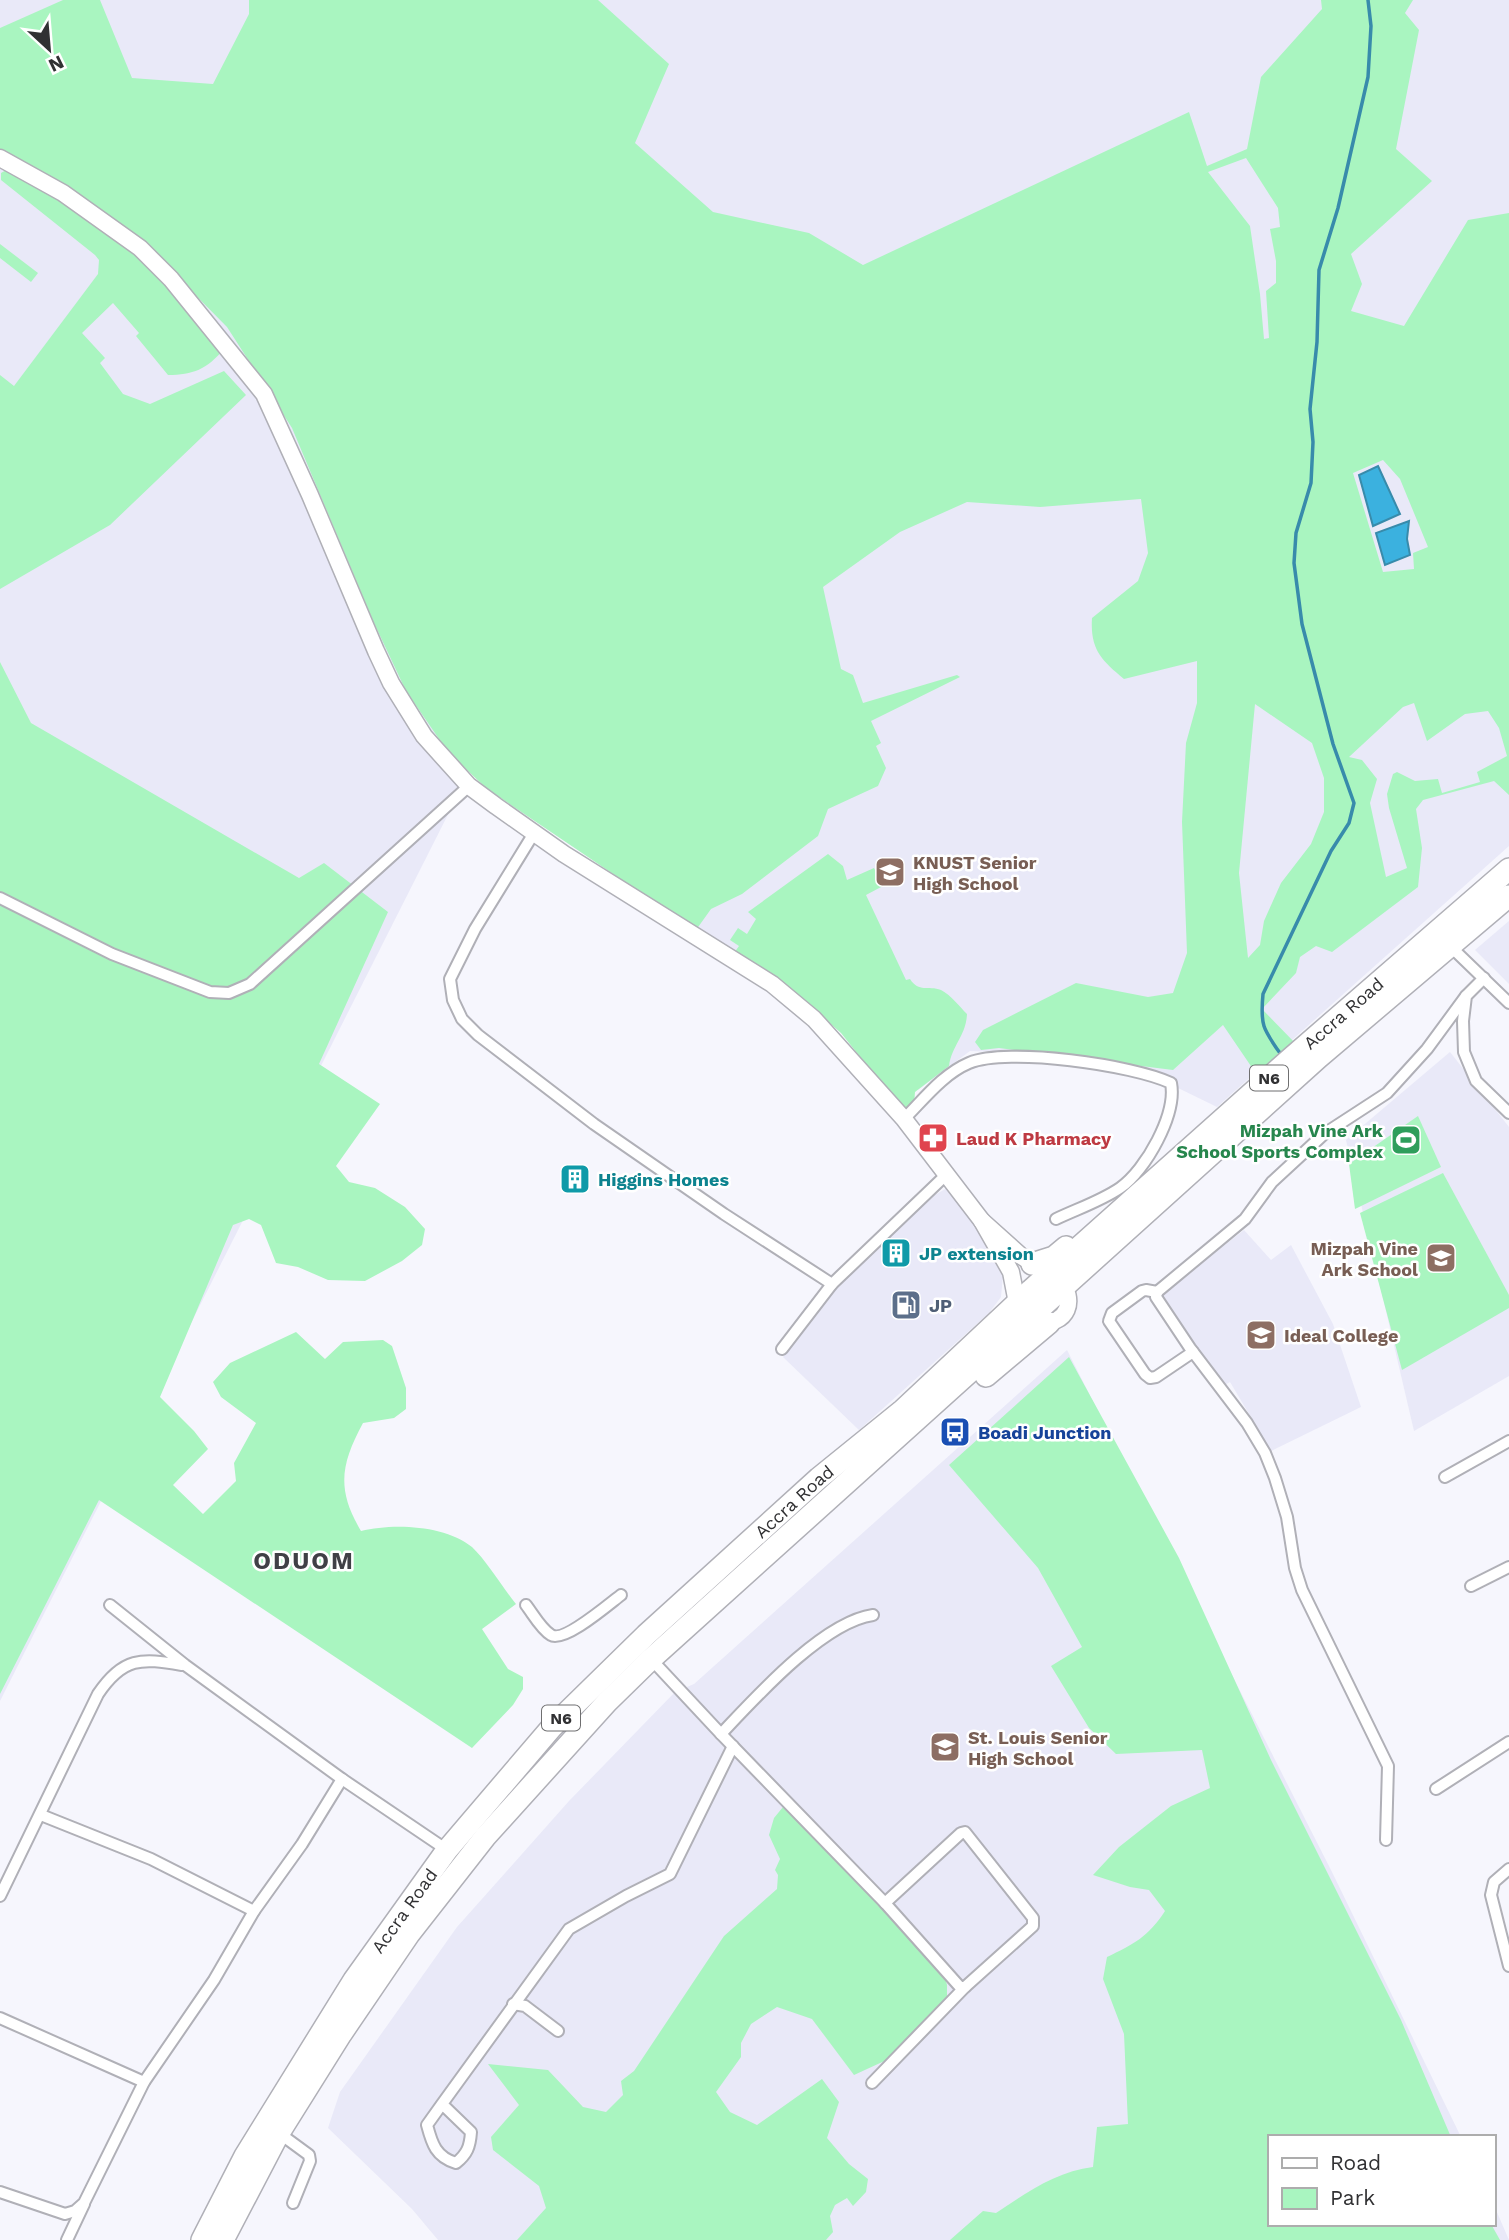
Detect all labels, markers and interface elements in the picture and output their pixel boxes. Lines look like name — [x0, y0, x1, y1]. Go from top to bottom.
north arrow — [14, 14, 84, 84]
text: N — [45, 50, 68, 77]
place label: KNUST Senior High School — [913, 852, 1037, 894]
school or university icon: KNUST Senior High School — [873, 855, 907, 889]
street label: Accra Road — [1299, 973, 1387, 1053]
road number: N6 — [1250, 1066, 1288, 1090]
place label: Mizpah Vine Ark School Sports Complex — [1176, 1120, 1384, 1162]
pharmacy icon: Laud K Pharmacy — [916, 1121, 950, 1155]
sports icon: Mizpah Vine Ark School Sports Complex — [1389, 1123, 1423, 1157]
place label: Laud K Pharmacy — [956, 1128, 1112, 1149]
building icon: Higgins Homes — [558, 1162, 592, 1196]
place label: Higgins Homes — [598, 1169, 729, 1190]
building icon: JP extension — [879, 1236, 913, 1270]
place label: Mizpah Vine Ark School — [1311, 1238, 1418, 1280]
school or university icon: Mizpah Vine Ark School — [1424, 1241, 1458, 1275]
place label: JP extension — [919, 1243, 1034, 1264]
fuel station icon: JP — [889, 1288, 923, 1322]
place label: JP — [929, 1295, 952, 1316]
school or university icon: Ideal College — [1244, 1318, 1278, 1352]
place label: Ideal College — [1284, 1325, 1398, 1346]
bus stop icon: Boadi Junction — [938, 1415, 972, 1449]
place label: Boadi Junction — [978, 1422, 1111, 1443]
street label: Accra Road — [750, 1460, 838, 1542]
district label: ODUOM — [253, 1547, 355, 1575]
road number: N6 — [542, 1706, 580, 1730]
place label: St. Louis Senior High School — [968, 1727, 1108, 1769]
school or university icon: St. Louis Senior High School — [928, 1730, 962, 1764]
street label: Accra Road — [366, 1864, 441, 1957]
legend — [1268, 2135, 1495, 2226]
text: Road — [1330, 2150, 1381, 2175]
text: Park — [1330, 2185, 1375, 2210]

